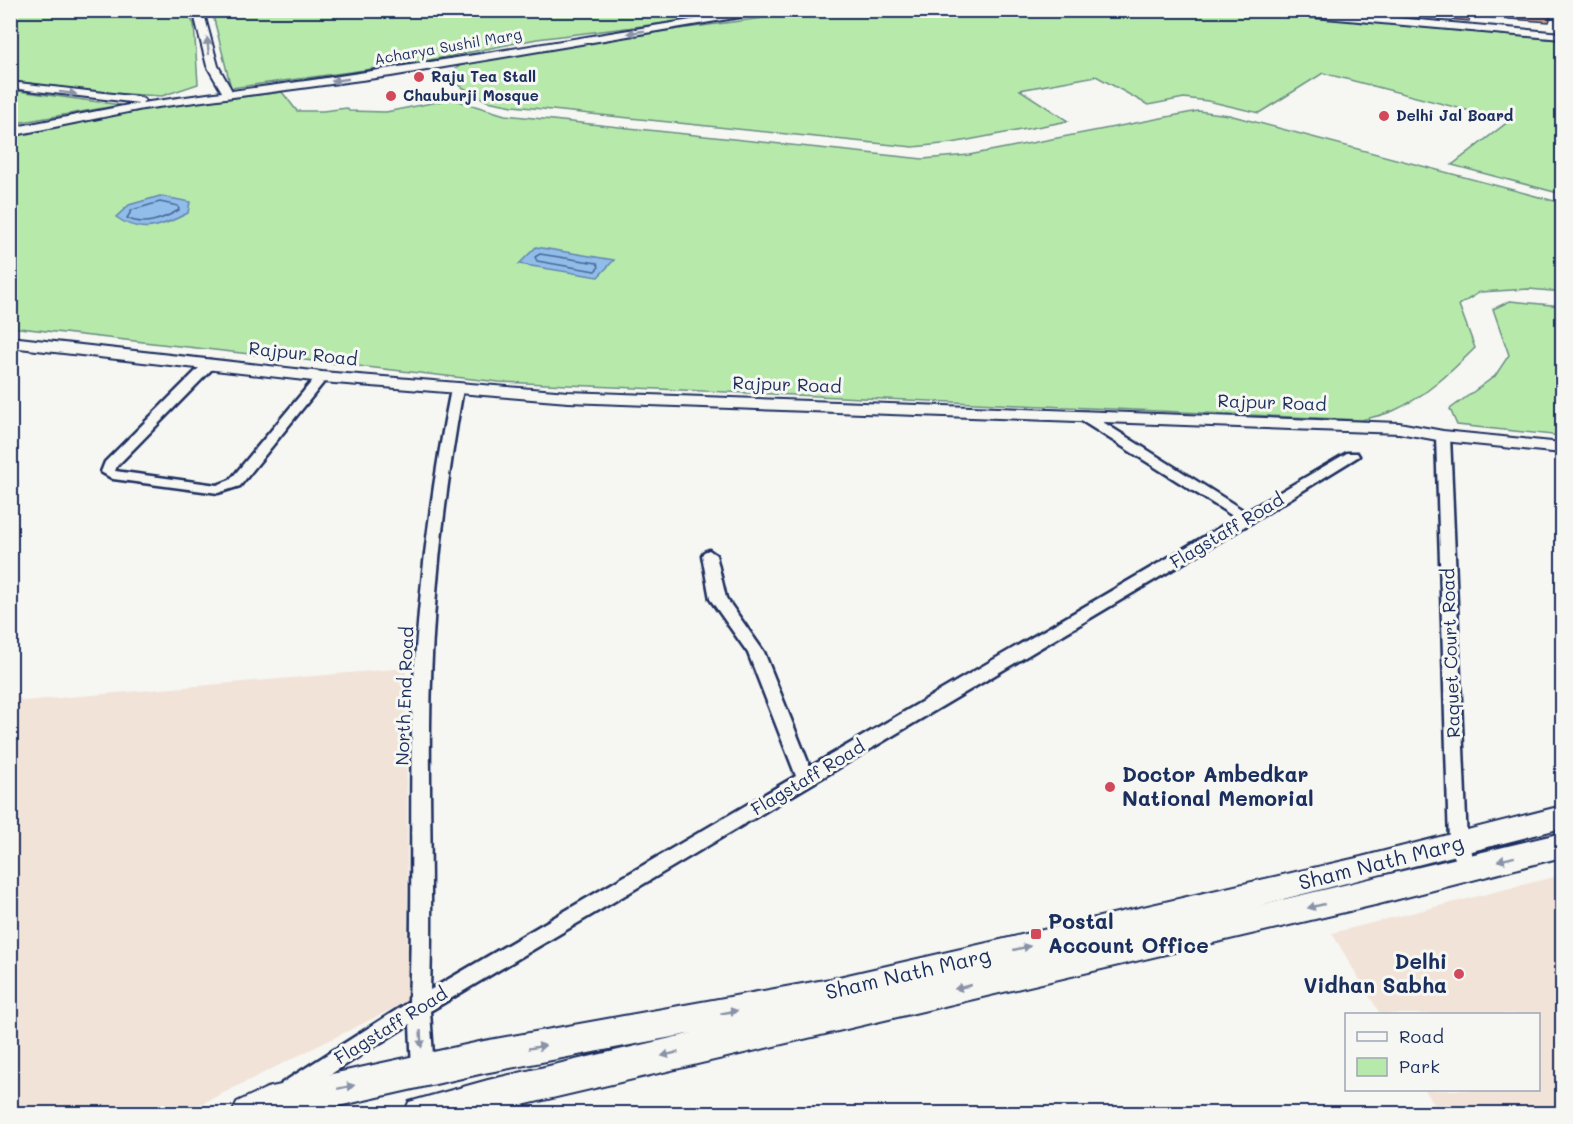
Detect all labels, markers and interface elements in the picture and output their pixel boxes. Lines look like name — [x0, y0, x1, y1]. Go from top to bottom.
street label: Acharya Sushil Marg — [372, 23, 524, 69]
one-way arrow — [627, 27, 646, 36]
one-way arrow — [203, 37, 213, 56]
place label: Raju Tea Stall — [431, 66, 536, 86]
marker: Raju Tea Stall — [412, 70, 426, 84]
one-way arrow — [330, 76, 349, 85]
place label: Chauburji Mosque — [403, 85, 539, 105]
one-way arrow — [59, 88, 78, 97]
marker: Chauburji Mosque — [384, 89, 398, 103]
place label: Delhi Jal Board — [1396, 105, 1514, 125]
marker: Delhi Jal Board — [1377, 109, 1391, 123]
street label: Rajpur Road — [247, 335, 359, 371]
street label: Rajpur Road — [732, 370, 842, 398]
street label: Rajpur Road — [1217, 388, 1327, 416]
street label: Flagstaff Road — [1165, 487, 1288, 574]
street label: Raquet Court Road — [1435, 568, 1465, 738]
street label: North End Road — [390, 626, 418, 766]
street label: Flagstaff Road — [746, 734, 869, 821]
place label: Doctor Ambedkar National Memorial — [1122, 760, 1314, 811]
marker: Doctor Ambedkar National Memorial — [1103, 780, 1117, 794]
street label: Sham Nath Marg — [1295, 828, 1466, 895]
one-way arrow — [1497, 855, 1515, 864]
one-way arrow — [1307, 901, 1326, 911]
place label: Postal Account Office — [1048, 907, 1209, 958]
marker: Postal Account Office — [1029, 927, 1043, 941]
street label: Sham Nath Marg — [822, 940, 993, 1005]
one-way arrow — [1013, 943, 1032, 952]
place label: Delhi Vidhan Sabha — [1304, 947, 1447, 998]
marker: Delhi Vidhan Sabha — [1452, 967, 1466, 981]
street label: Flagstaff Road — [330, 981, 451, 1069]
one-way arrow — [953, 982, 972, 992]
one-way arrow — [720, 1007, 739, 1016]
legend — [1345, 1013, 1540, 1091]
text: Road — [1399, 1024, 1444, 1048]
one-way arrow — [416, 1029, 426, 1048]
one-way arrow — [528, 1042, 547, 1051]
one-way arrow — [661, 1050, 680, 1059]
text: Park — [1399, 1054, 1440, 1078]
one-way arrow — [337, 1082, 356, 1092]

